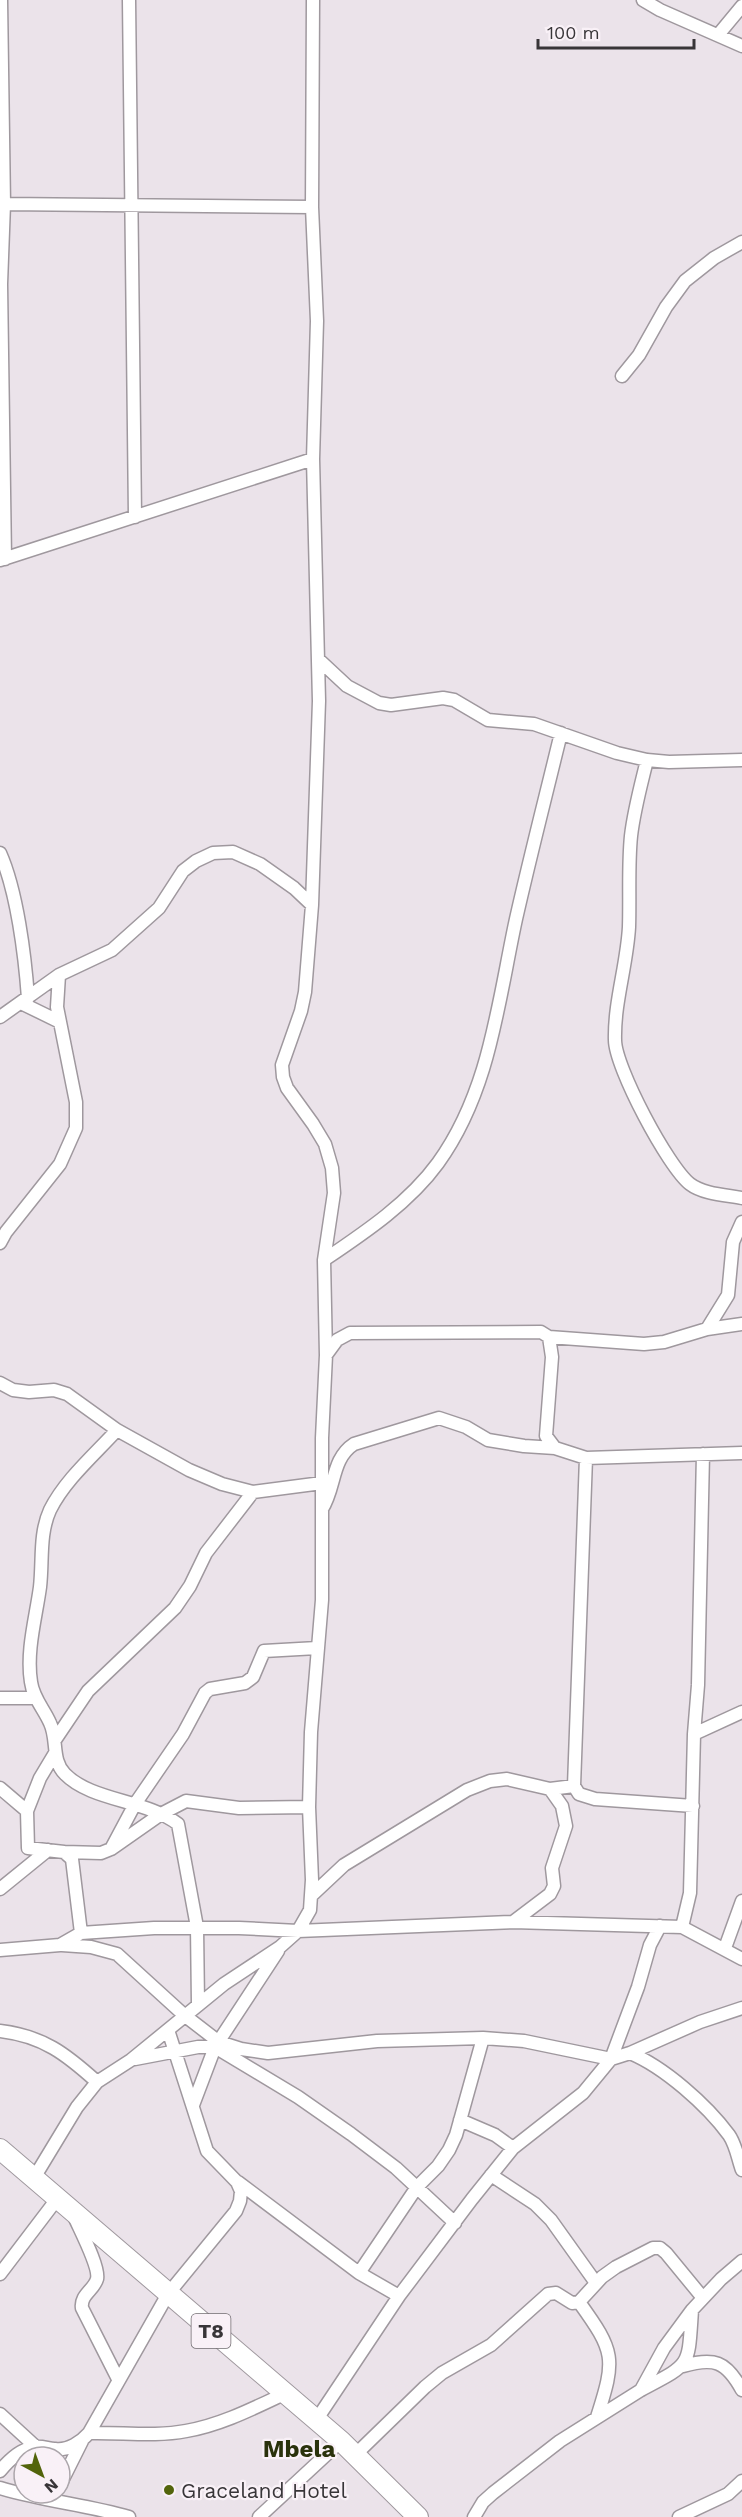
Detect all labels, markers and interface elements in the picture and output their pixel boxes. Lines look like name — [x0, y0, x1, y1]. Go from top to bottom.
scale bar — [538, 12, 694, 50]
text: 100 m — [547, 22, 600, 43]
road number: T8 — [192, 2314, 230, 2348]
district label: Mbela — [263, 2435, 335, 2463]
north arrow — [12, 2445, 72, 2505]
text: N — [41, 2475, 62, 2497]
place label: Graceland Hotel — [181, 2478, 347, 2503]
marker: Graceland Hotel — [162, 2483, 176, 2497]

